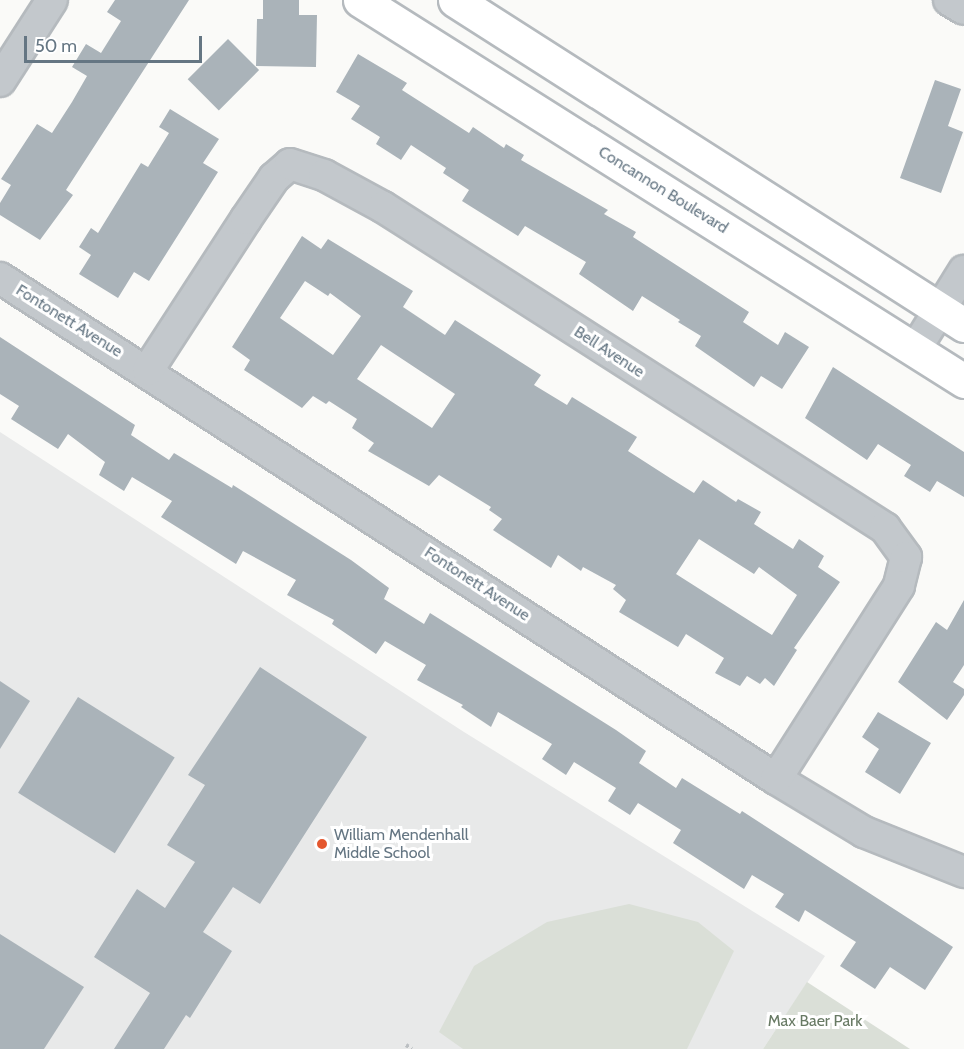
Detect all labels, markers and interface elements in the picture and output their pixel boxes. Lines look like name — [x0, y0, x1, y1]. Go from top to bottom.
scale bar — [27, 24, 206, 62]
text: 50 m — [35, 35, 77, 57]
street label: Concannon Boulevard — [595, 142, 731, 238]
street label: Fontonett Avenue — [12, 281, 126, 361]
street label: Bell Avenue — [570, 322, 648, 382]
street label: Fontonett Avenue — [421, 543, 533, 625]
place label: William Mendenhall Middle School — [334, 825, 469, 863]
marker: William Mendenhall Middle School — [315, 837, 329, 851]
park label: Max Baer Park — [768, 1011, 862, 1031]

